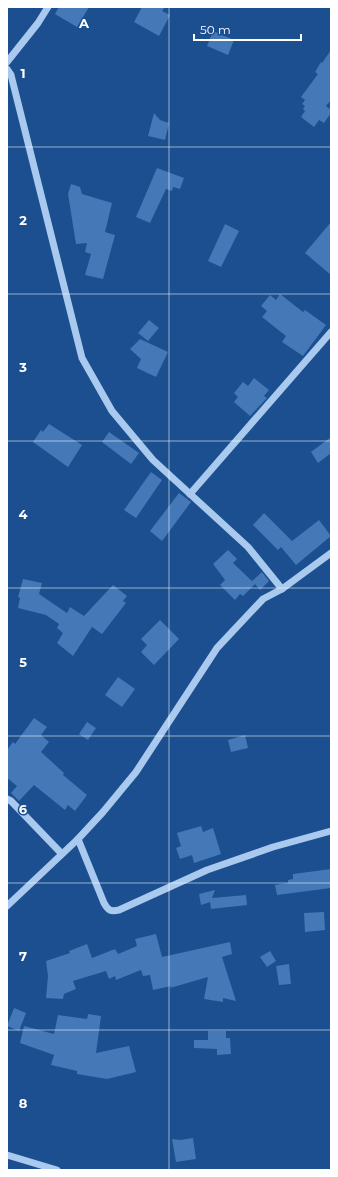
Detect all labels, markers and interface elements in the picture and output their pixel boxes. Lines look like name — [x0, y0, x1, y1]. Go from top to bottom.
text: A — [78, 15, 90, 31]
scale bar — [194, 16, 301, 42]
text: 50 m — [200, 22, 231, 37]
text: 1 — [20, 65, 26, 81]
text: 2 — [19, 212, 27, 228]
text: 3 — [18, 359, 27, 375]
text: 4 — [19, 506, 28, 522]
text: 5 — [19, 654, 27, 670]
text: 6 — [19, 801, 28, 817]
text: 7 — [19, 948, 27, 964]
text: 8 — [19, 1095, 28, 1111]

